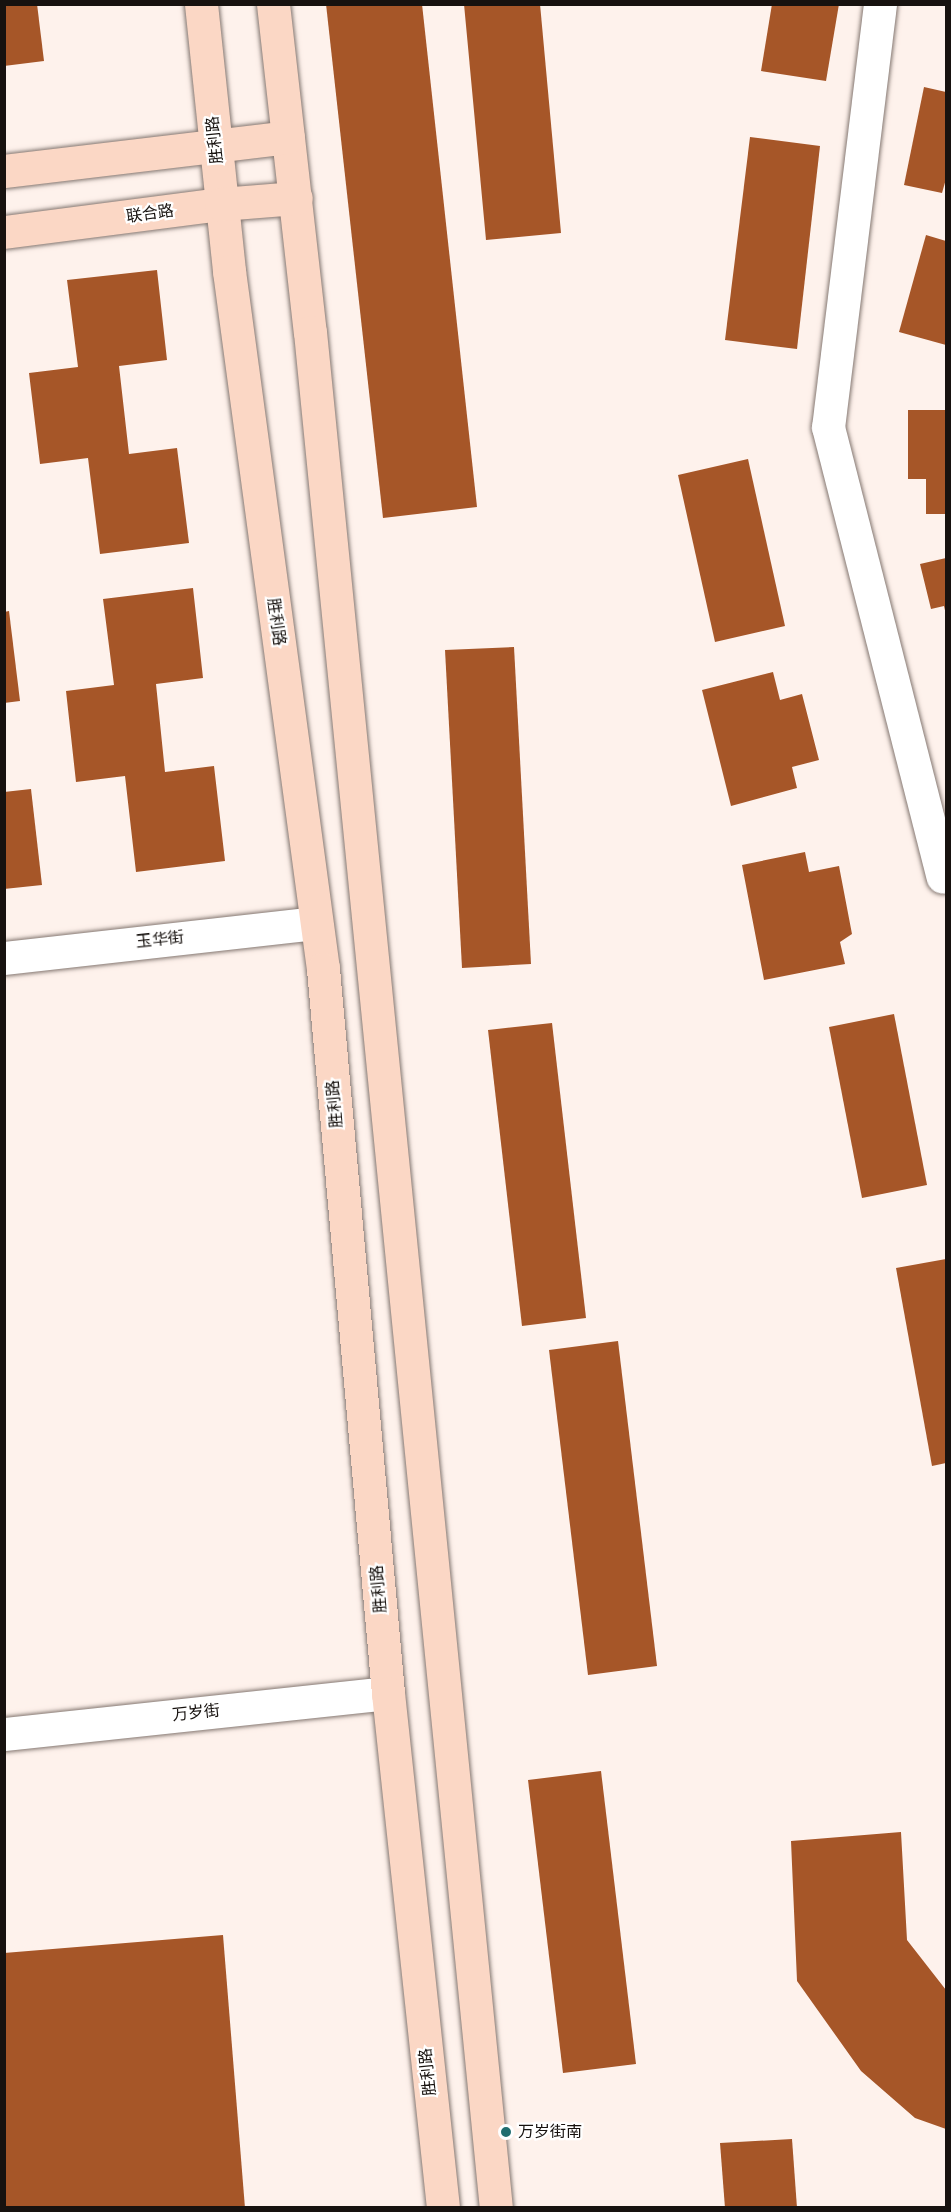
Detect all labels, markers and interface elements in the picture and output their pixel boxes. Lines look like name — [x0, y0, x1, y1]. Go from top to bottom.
street label: 胜利路 — [203, 115, 227, 165]
street label: 联合路 — [125, 201, 175, 227]
street label: 胜利路 — [263, 597, 289, 647]
street label: 玉华街 — [135, 928, 185, 952]
street label: 胜利路 — [323, 1079, 347, 1129]
street label: 胜利路 — [367, 1564, 391, 1614]
street label: 万岁街 — [171, 1701, 221, 1725]
street label: 胜利路 — [416, 2047, 440, 2097]
place label: 万岁街南 — [518, 2122, 582, 2142]
marker: 万岁街南 — [499, 2125, 513, 2139]

